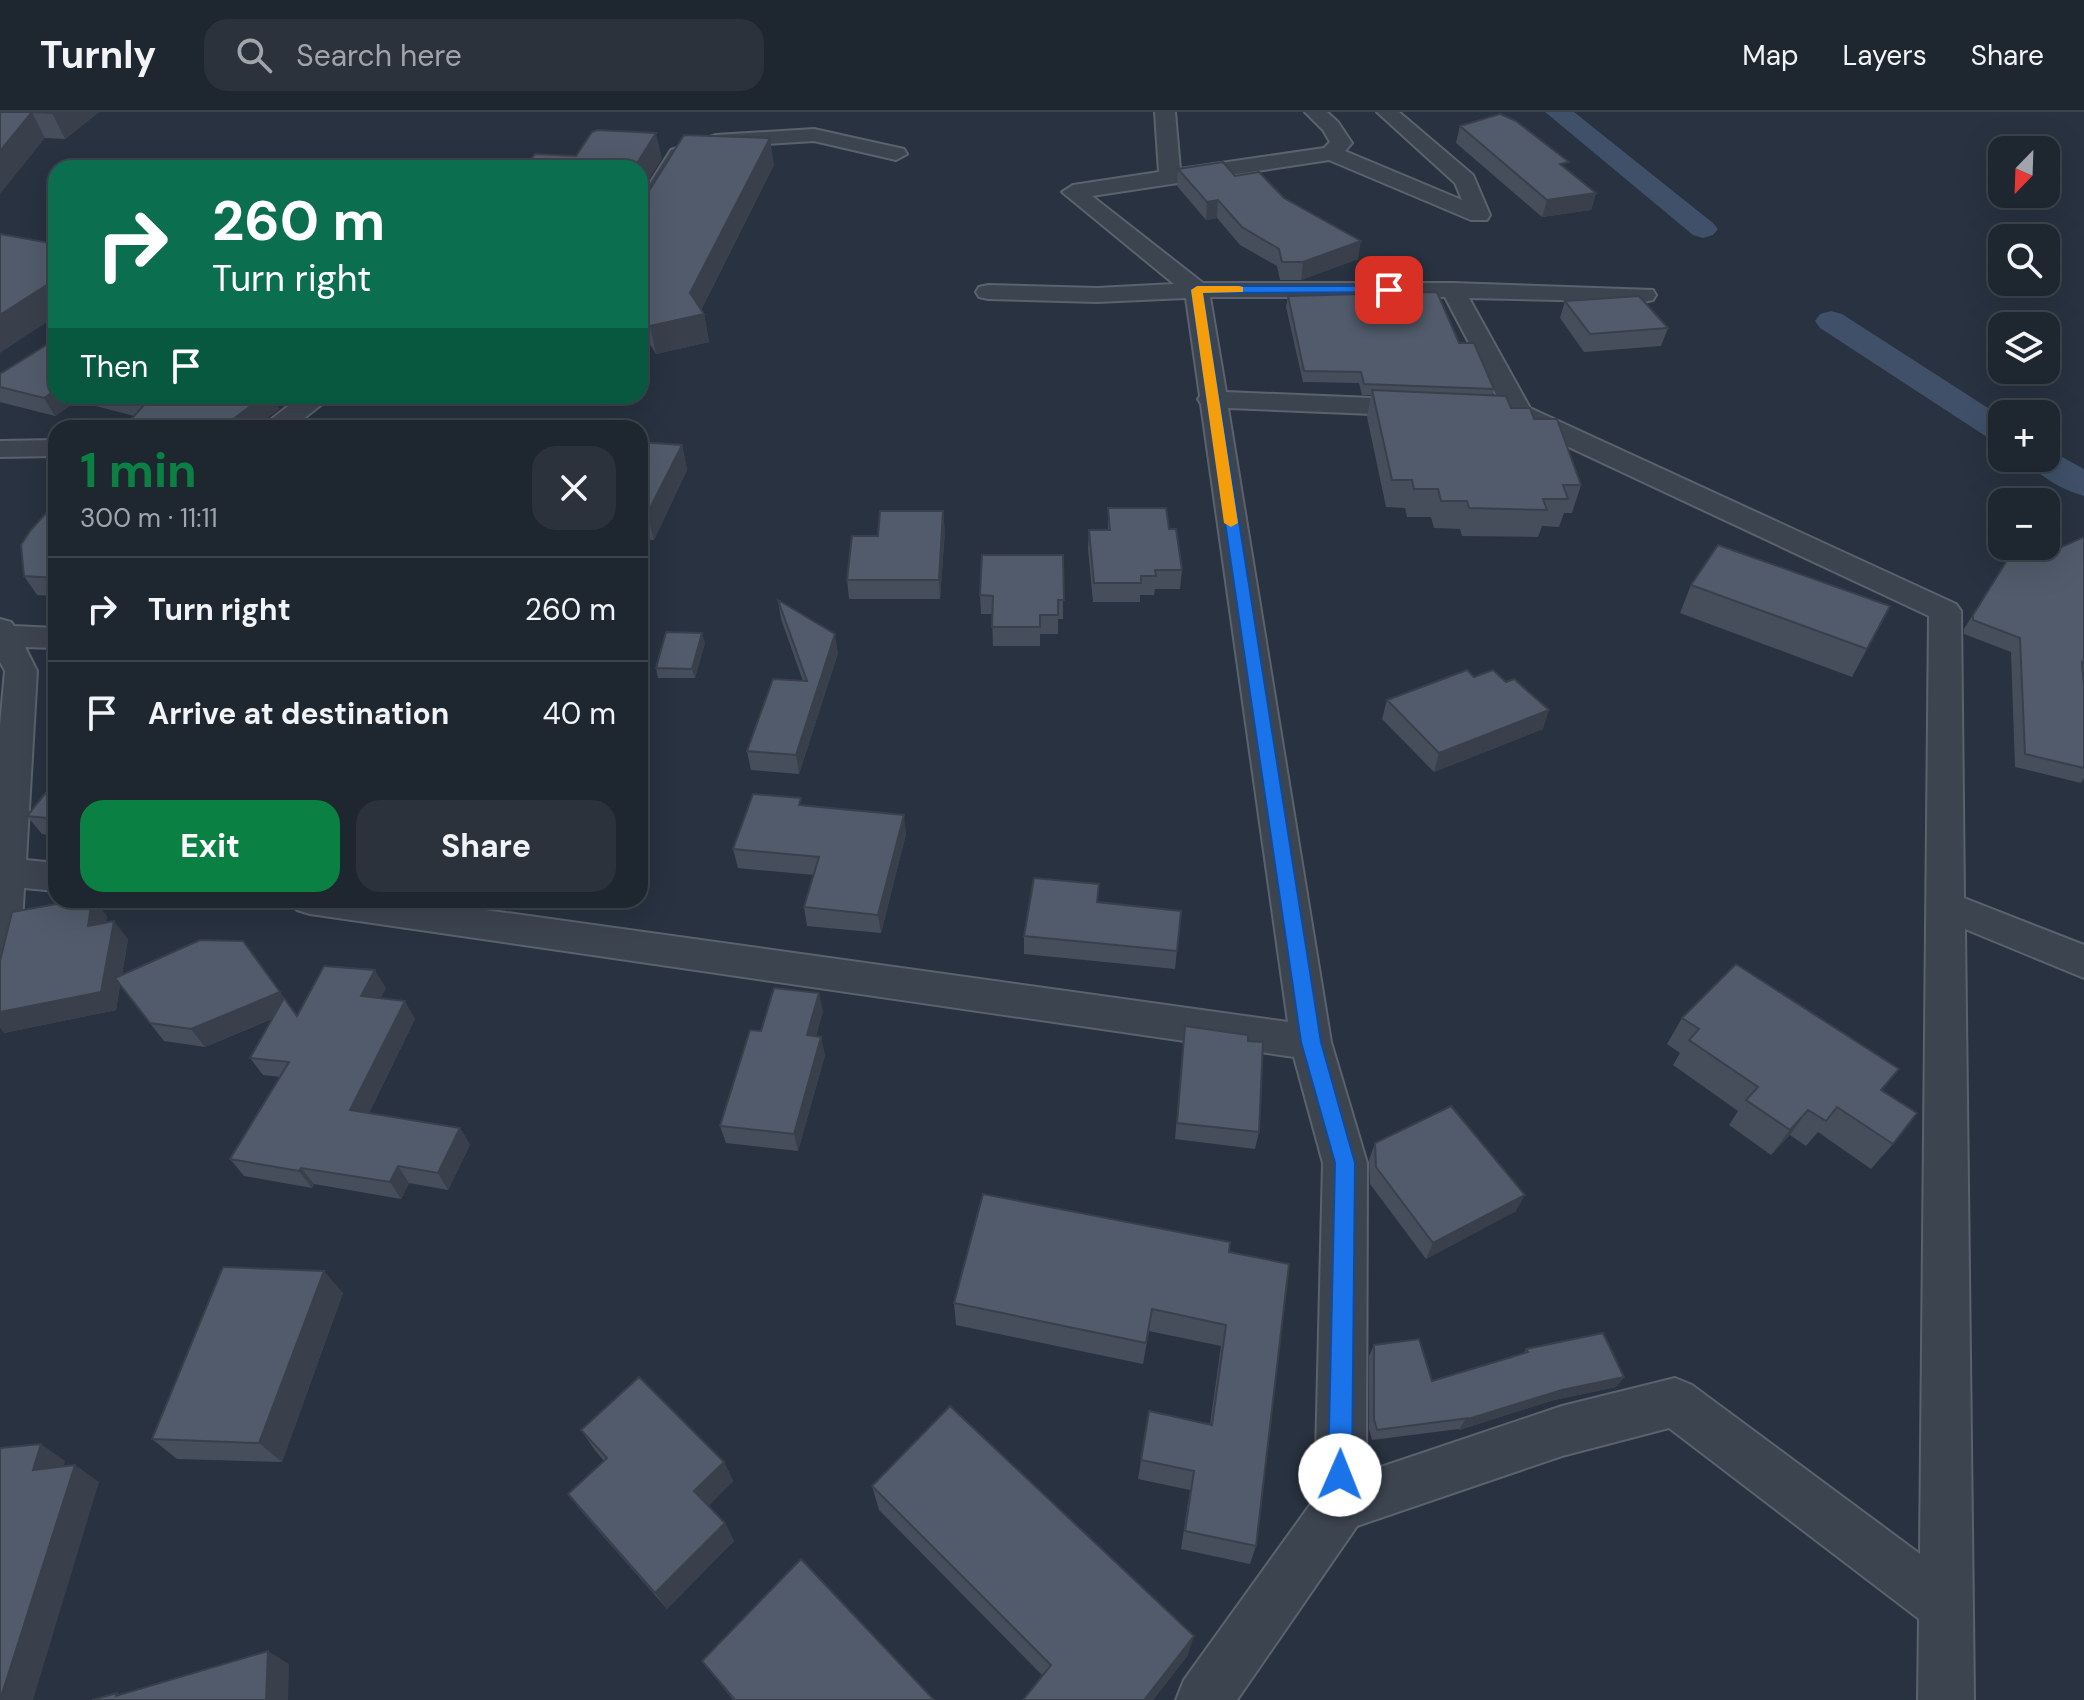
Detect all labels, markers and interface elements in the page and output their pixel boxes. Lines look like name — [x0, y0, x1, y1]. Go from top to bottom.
search box — [204, 19, 764, 91]
text: Turnly — [40, 30, 156, 80]
icon: search — [232, 33, 276, 77]
text: Search here — [296, 36, 462, 75]
text: Map — [1742, 37, 1799, 74]
text: Layers — [1843, 37, 1927, 74]
text: Share — [1971, 37, 2044, 74]
north arrow — [1988, 136, 2060, 208]
map controls — [1988, 136, 2060, 560]
text: 260 m — [212, 184, 385, 257]
icon: right — [80, 192, 184, 296]
button: search — [1988, 224, 2060, 296]
text: Turn right — [212, 255, 371, 302]
pin — [1355, 256, 1423, 324]
icon: arrive — [1367, 268, 1411, 312]
button: layers — [1988, 312, 2060, 384]
icon: arrive — [164, 344, 208, 388]
text: Then — [80, 347, 148, 386]
button: + — [1988, 400, 2060, 472]
text: 1 min — [80, 439, 197, 502]
button: close — [532, 446, 616, 530]
button: − — [1988, 488, 2060, 560]
text: 300 m · 11:11 — [80, 501, 218, 535]
icon: right — [80, 587, 124, 631]
text: Turn right — [148, 590, 291, 629]
text: 260 m — [525, 590, 616, 629]
icon: arrive — [80, 691, 124, 735]
text: Arrive at destination — [148, 694, 449, 733]
text: 40 m — [543, 694, 616, 733]
button: Exit — [80, 800, 340, 892]
button: Share — [356, 800, 616, 892]
position arrow — [1298, 1433, 1382, 1517]

